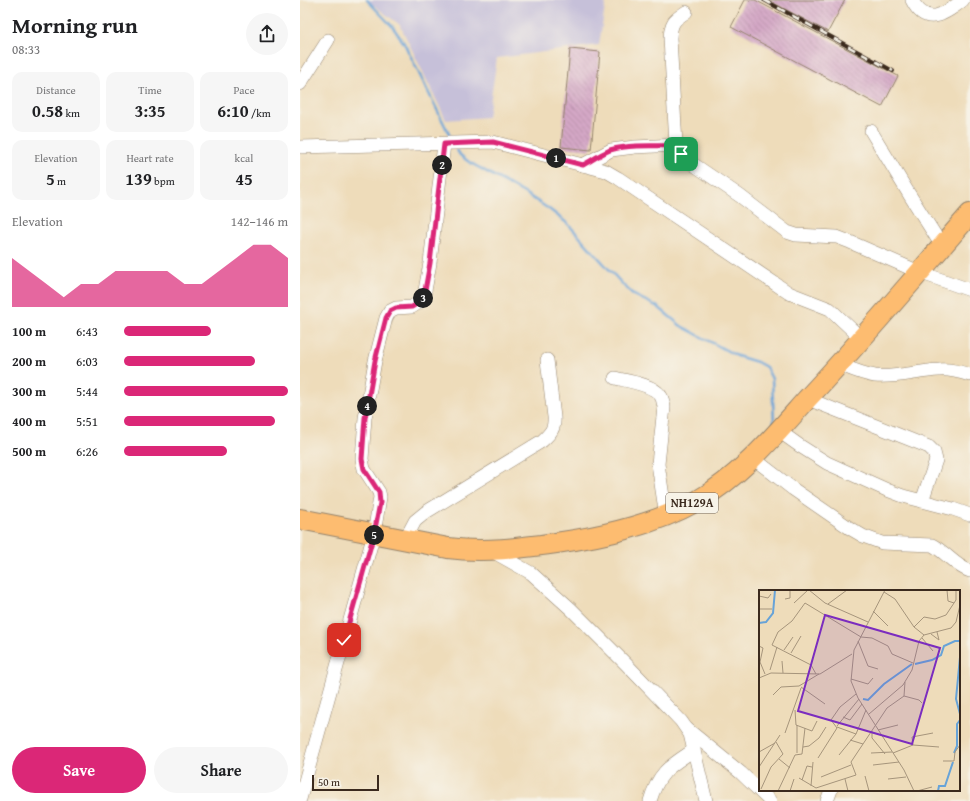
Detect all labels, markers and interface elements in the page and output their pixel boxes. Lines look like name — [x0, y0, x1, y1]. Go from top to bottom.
text: Morning run — [12, 9, 138, 41]
button: share — [246, 13, 288, 55]
text: 08:33 — [12, 40, 40, 59]
text: Distance — [36, 82, 76, 98]
text: Time — [138, 82, 162, 98]
text: Pace — [233, 82, 255, 98]
text: 0.58 — [32, 98, 63, 123]
text: 3:35 — [134, 98, 166, 123]
text: 6:10 — [217, 98, 249, 123]
text: km — [63, 105, 80, 121]
text: /km — [249, 105, 271, 121]
pin — [664, 137, 698, 171]
icon: arrive — [670, 143, 692, 165]
pin: 1 — [546, 148, 566, 168]
text: Elevation — [34, 150, 78, 166]
text: Heart rate — [126, 150, 174, 166]
text: kcal — [235, 150, 253, 166]
text: 1 — [553, 150, 559, 166]
pin: 2 — [432, 155, 452, 175]
text: 2 — [439, 157, 445, 173]
text: 5 — [46, 166, 55, 191]
text: 139 — [125, 166, 152, 191]
text: 45 — [235, 166, 253, 191]
text: m — [55, 173, 66, 189]
text: bpm — [152, 173, 175, 189]
text: Elevation — [12, 212, 63, 231]
text: 142–146 m — [231, 212, 288, 231]
pin: 3 — [413, 288, 433, 308]
text: 3 — [420, 290, 426, 306]
text: 100 m — [12, 322, 46, 341]
text: 6:43 — [76, 322, 98, 341]
text: 200 m — [12, 352, 46, 371]
text: 6:03 — [76, 352, 98, 371]
text: 300 m — [12, 382, 46, 401]
text: 5:44 — [76, 382, 98, 401]
pin: 4 — [357, 396, 377, 416]
text: 4 — [364, 398, 370, 414]
text: 400 m — [12, 412, 46, 431]
text: 5:51 — [76, 412, 98, 431]
text: 500 m — [12, 442, 46, 461]
text: 6:26 — [76, 442, 98, 461]
road number: NH129A — [666, 493, 718, 513]
pin: 5 — [364, 525, 384, 545]
text: 5 — [371, 527, 377, 543]
inset map — [759, 590, 960, 791]
pin — [327, 623, 361, 657]
icon: check — [333, 629, 355, 651]
button: Save — [12, 747, 146, 793]
button: Share — [154, 747, 288, 793]
scale bar — [312, 773, 379, 792]
text: 50 m — [318, 774, 340, 790]

